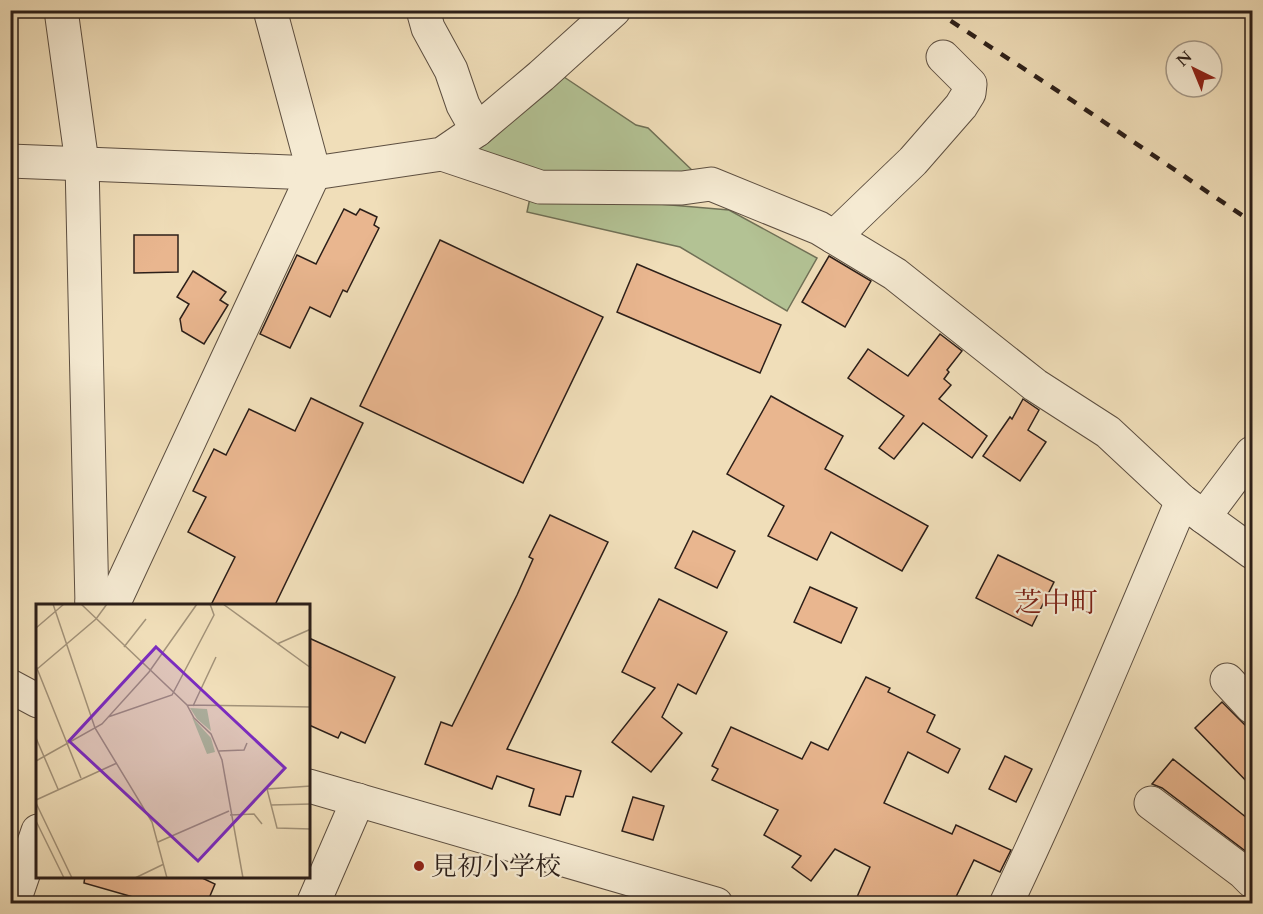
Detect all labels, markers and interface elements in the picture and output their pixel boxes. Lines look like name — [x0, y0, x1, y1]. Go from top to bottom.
north arrow — [1164, 39, 1224, 99]
text: N — [1172, 46, 1197, 72]
district label: 芝中町 — [1014, 584, 1098, 622]
inset map — [36, 604, 310, 878]
place label: 見初小学校 — [431, 849, 561, 884]
marker: 見初小学校 — [412, 859, 426, 873]

